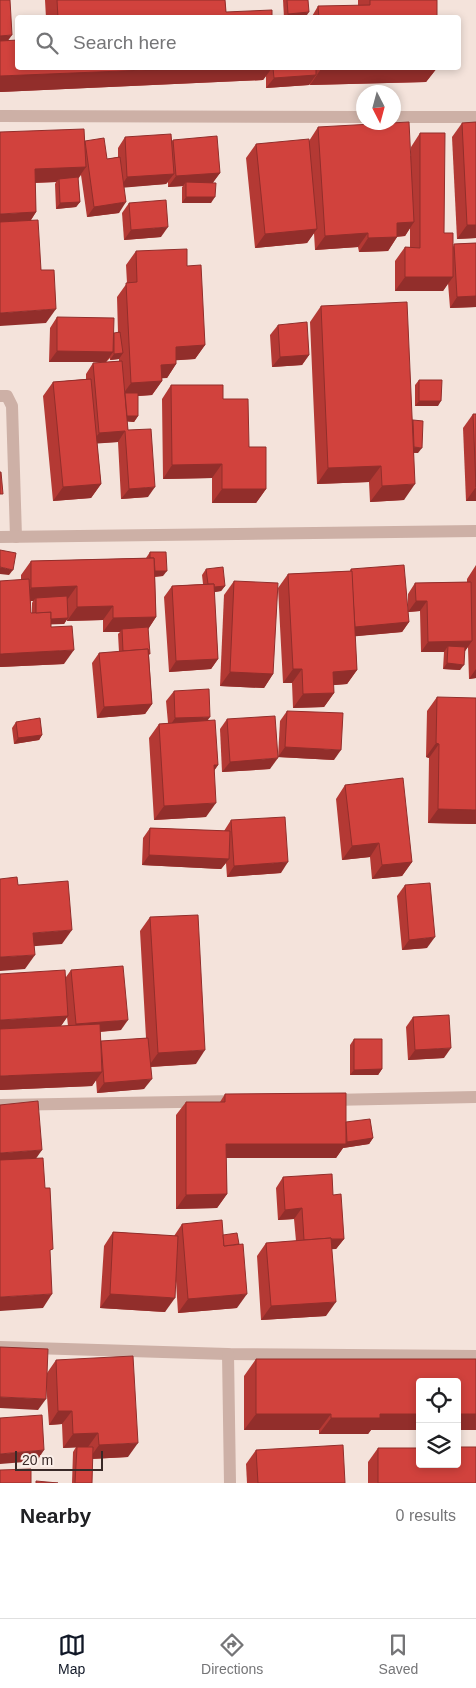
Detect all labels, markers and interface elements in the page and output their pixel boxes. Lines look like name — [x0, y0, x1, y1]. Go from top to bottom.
search box — [15, 15, 461, 70]
icon: search — [33, 29, 61, 57]
text: Search here — [73, 32, 177, 53]
north arrow — [356, 85, 401, 130]
map controls — [416, 1378, 461, 1468]
button: locate — [416, 1378, 461, 1423]
button: layers — [416, 1423, 461, 1468]
scale bar — [15, 1448, 102, 1471]
text: 20 m — [22, 1452, 53, 1468]
text: Nearby — [20, 1504, 91, 1527]
text: 0 results — [396, 1507, 456, 1524]
tab: Map — [58, 1631, 86, 1677]
tab: Directions — [201, 1631, 263, 1677]
tab: Saved — [379, 1631, 418, 1677]

